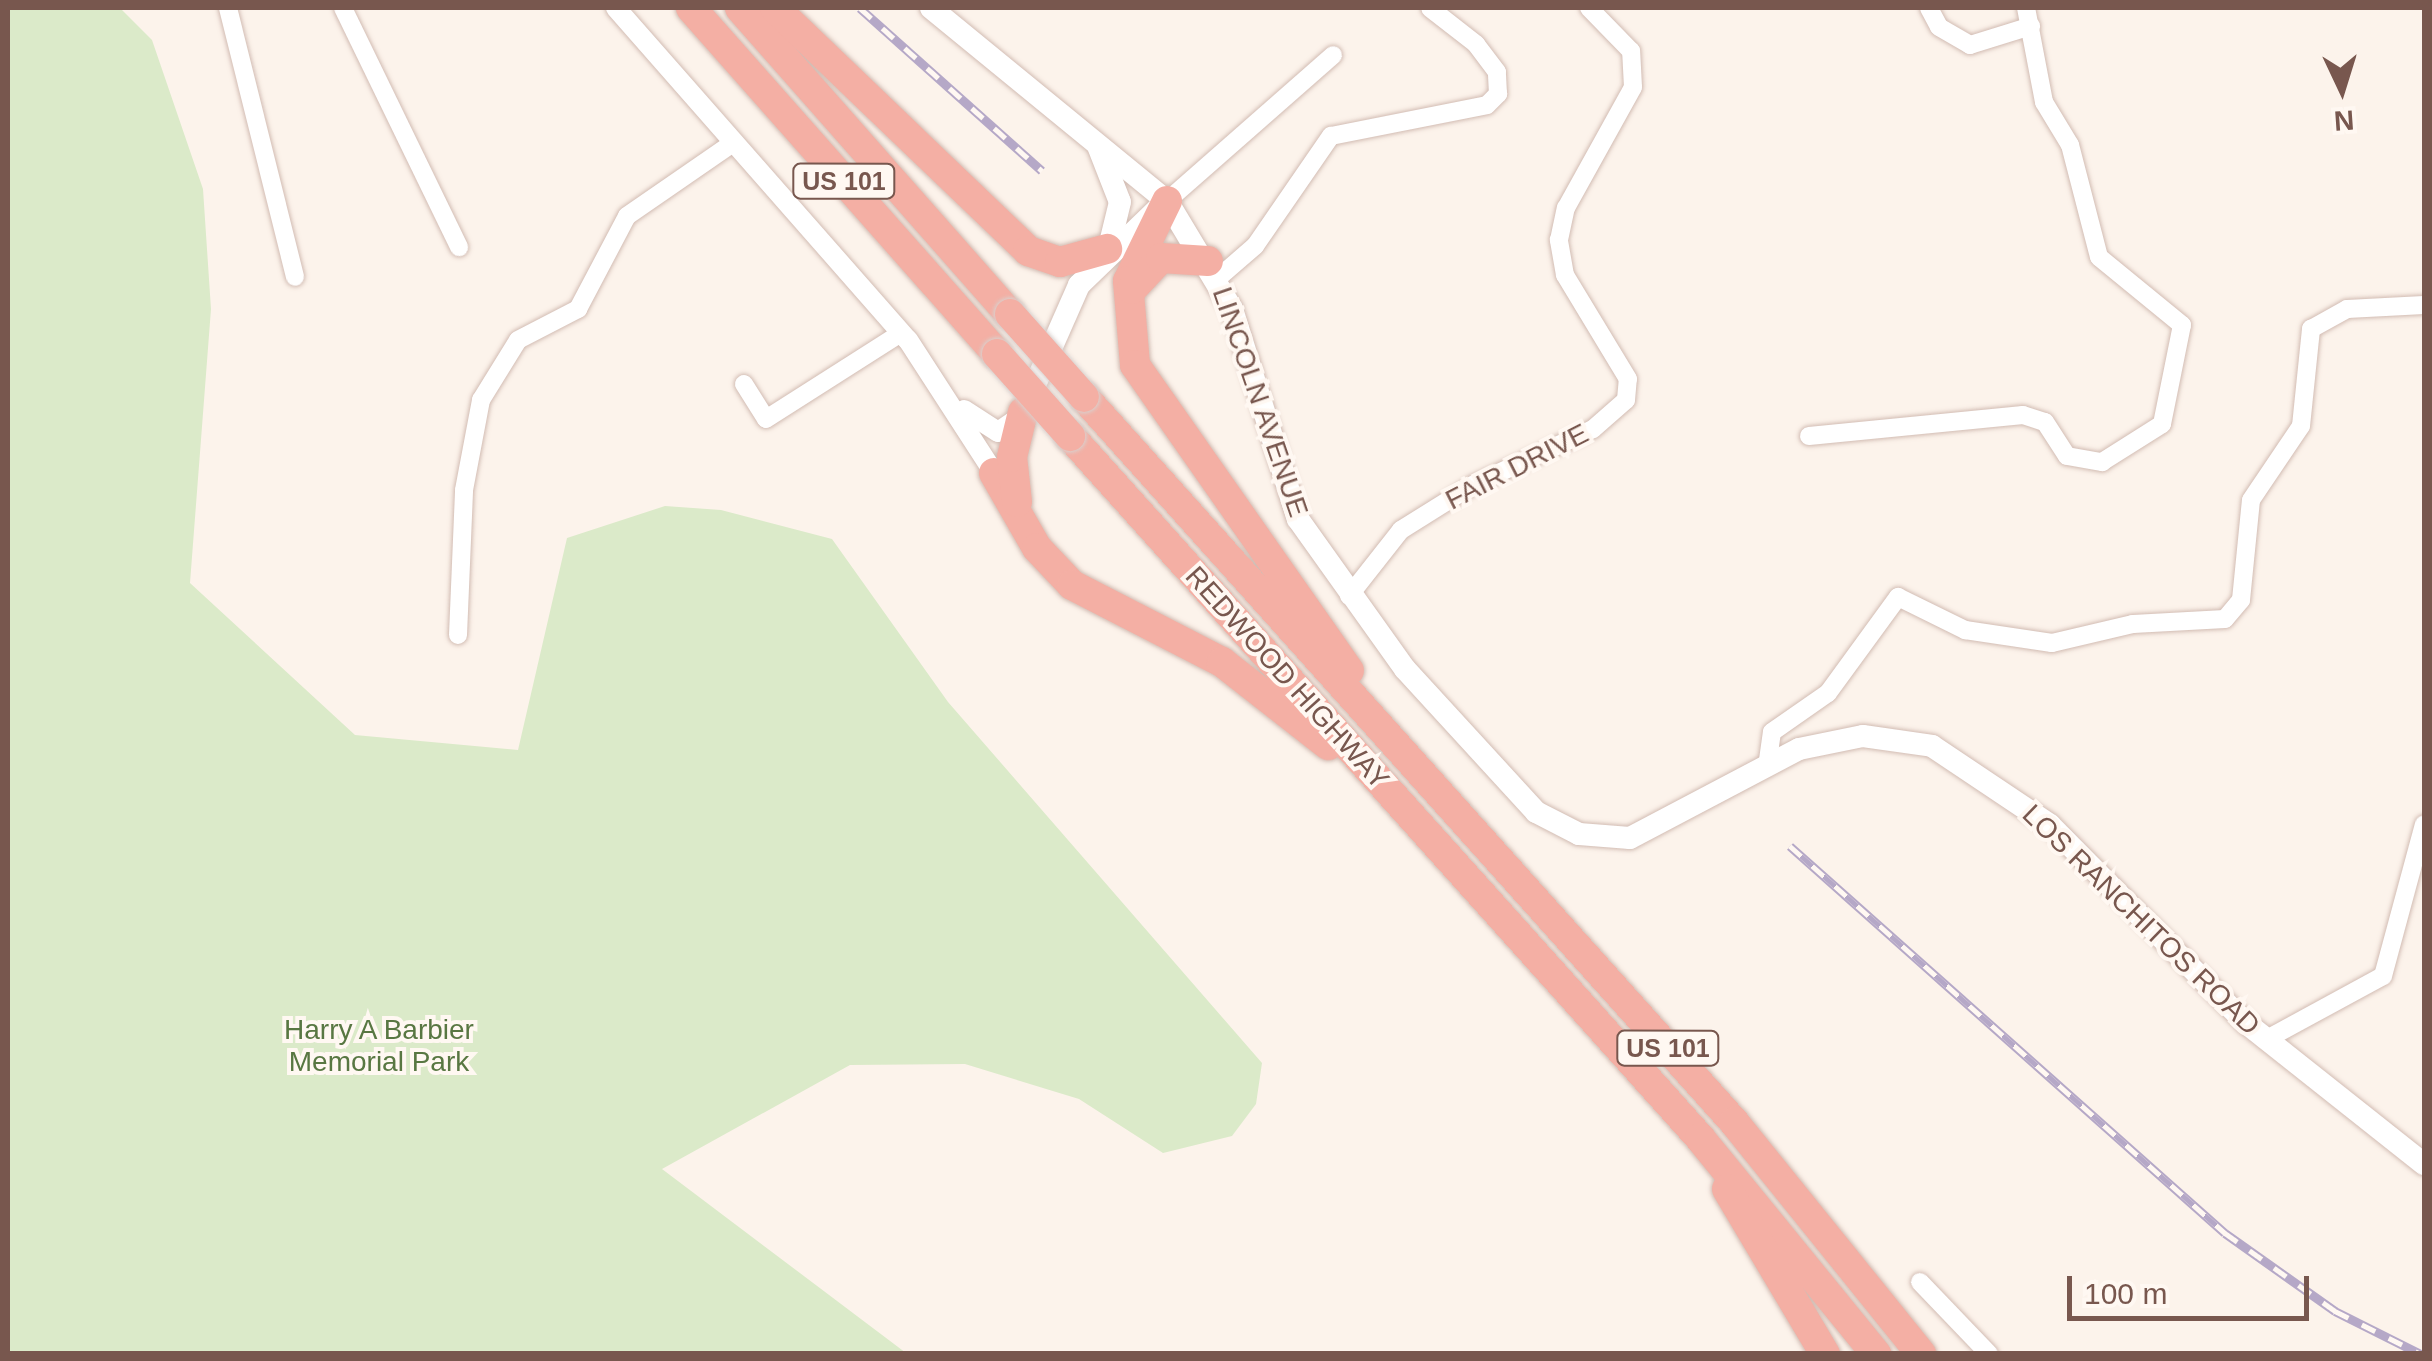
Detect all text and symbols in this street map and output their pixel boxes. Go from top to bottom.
north arrow [2292,40,2392,140]
text: N [2333,104,2355,137]
road number: US 101 [792,161,896,201]
street label: LINCOLN AVENUE [1205,282,1315,522]
street label: FAIR DRIVE [1440,417,1594,517]
street label: REDWOOD HIGHWAY [1178,560,1396,796]
street label: LOS RANCHITOS ROAD [2015,798,2267,1042]
park label: Harry A Barbier Memorial Park [283,1013,475,1079]
road number: US 101 [1616,1028,1720,1068]
scale bar [2072,1256,2314,1318]
text: 100 m [2084,1277,2167,1310]

